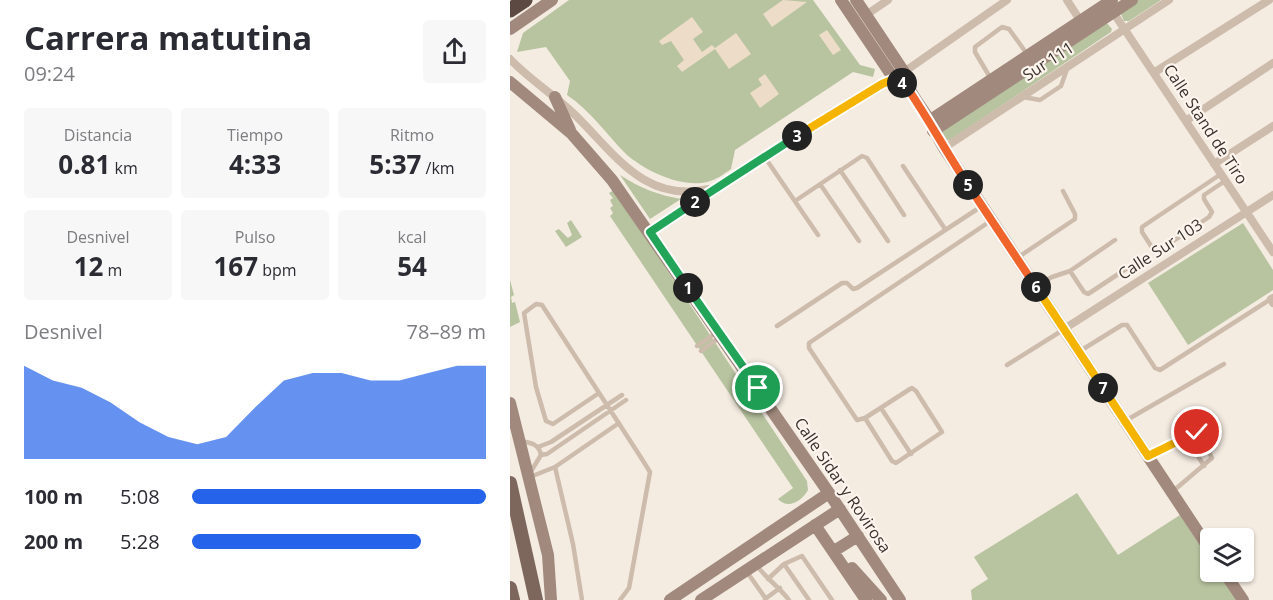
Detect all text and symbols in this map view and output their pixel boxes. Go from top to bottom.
text: Carrera matutina [24,15,312,60]
button: share [423,20,486,83]
street label: Sur 111 [1018,36,1078,86]
text: 09:24 [24,60,75,87]
street label: Calle Stand de Tiro [1159,60,1253,188]
pin: 4 [887,68,917,98]
text: 4 [897,72,907,94]
pin: 3 [782,121,812,151]
text: Distancia [64,124,132,146]
text: Tiempo [227,124,283,146]
text: Ritmo [390,124,434,146]
text: 3 [792,125,802,147]
text: 0.81 [58,146,110,182]
text: 4:33 [229,146,281,182]
text: 5:37 [369,146,421,182]
text: km [110,157,138,179]
text: /km [421,157,455,179]
pin: 5 [953,170,983,200]
text: 5 [963,174,973,196]
pin: 2 [680,187,710,217]
text: 2 [690,191,700,213]
street label: Calle Sur 103 [1113,213,1207,285]
text: Desnivel [66,226,130,248]
text: Pulso [235,226,275,248]
text: kcal [398,226,427,248]
text: 12 [74,248,103,284]
text: 167 [213,248,258,284]
text: 54 [397,248,427,284]
text: m [103,259,122,281]
text: bpm [258,259,297,281]
pin: 6 [1021,272,1051,302]
pin: 1 [673,273,703,303]
text: 6 [1031,276,1041,298]
text: 1 [683,277,693,299]
text: Desnivel [24,318,103,345]
text: 78–89 m [407,318,486,345]
pin [732,362,783,413]
icon: arrive [741,371,774,404]
pin: 7 [1088,373,1118,403]
text: 7 [1098,377,1108,399]
pin [1171,406,1222,457]
street label: Calle Sidar y Rovirosa [789,413,897,557]
icon: check [1180,415,1213,448]
text: 100 m [24,483,83,510]
text: 5:08 [120,483,160,510]
text: 200 m [24,528,83,555]
text: 5:28 [120,528,160,555]
map controls [1200,528,1254,582]
button: layers [1200,528,1254,582]

